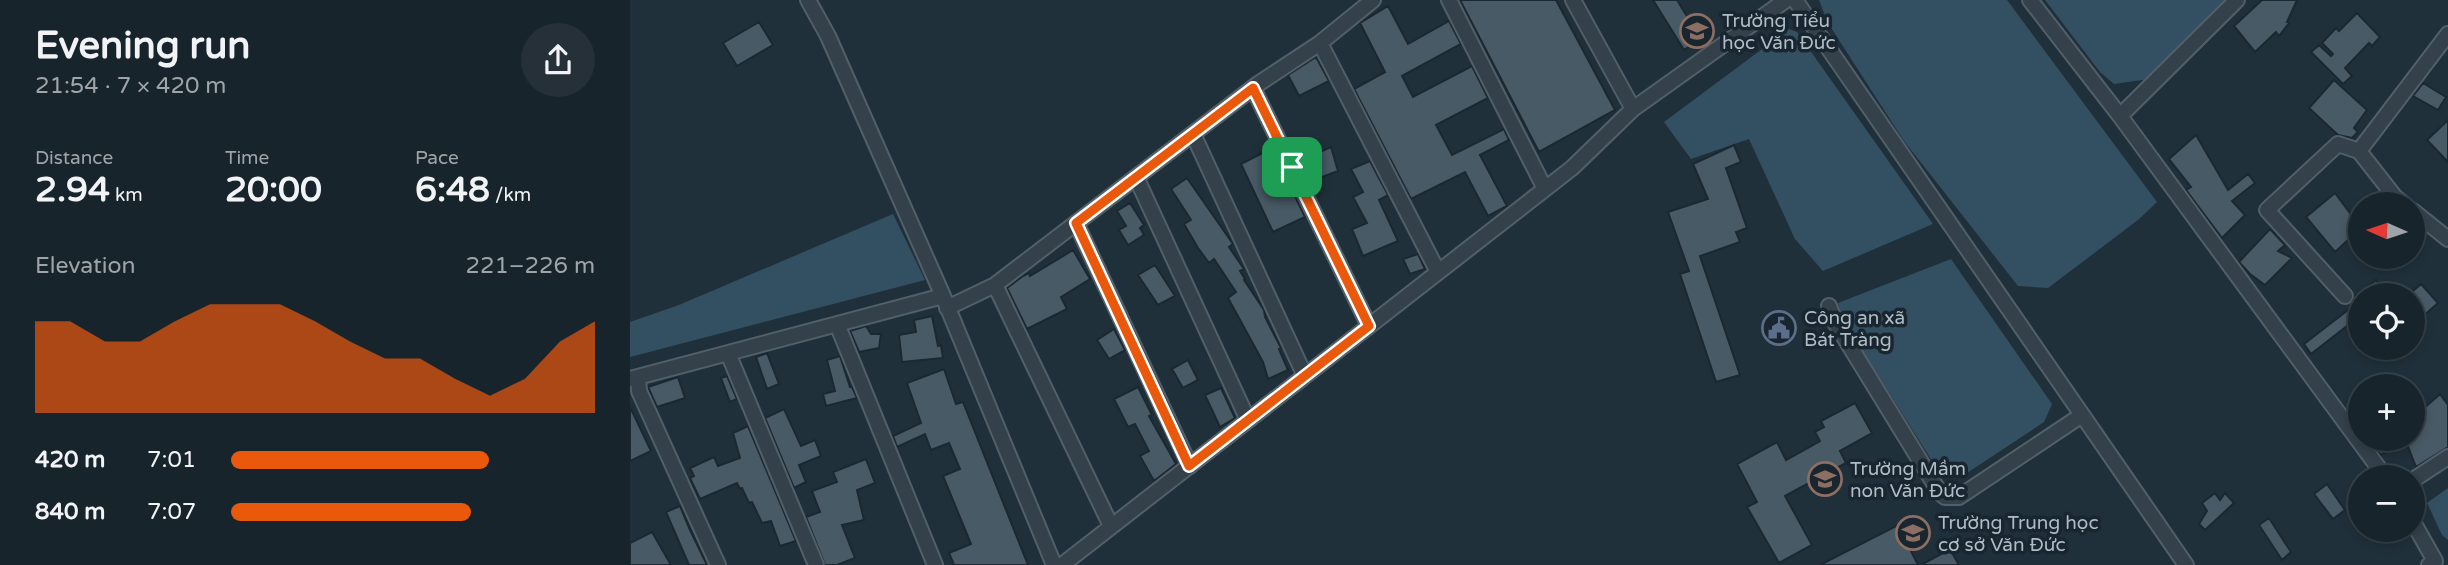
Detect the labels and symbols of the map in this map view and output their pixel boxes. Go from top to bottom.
place label: Trường Tiểu học Văn Đức [1722,10,1836,54]
school or university icon: Trường Tiểu học Văn Đức [1678,12,1716,50]
pin [1262,137,1322,197]
north arrow [2348,192,2426,270]
place label: Công an xã Bát Tràng [1804,307,1905,351]
public building icon: Công an xã Bát Tràng [1760,309,1798,347]
place label: Trường Mầm non Văn Đức [1850,458,1966,502]
school or university icon: Trường Mầm non Văn Đức [1806,460,1844,498]
place label: Trường Trung học cơ sở Văn Đức [1938,512,2099,556]
school or university icon: Trường Trung học cơ sở Văn Đức [1894,514,1932,552]

